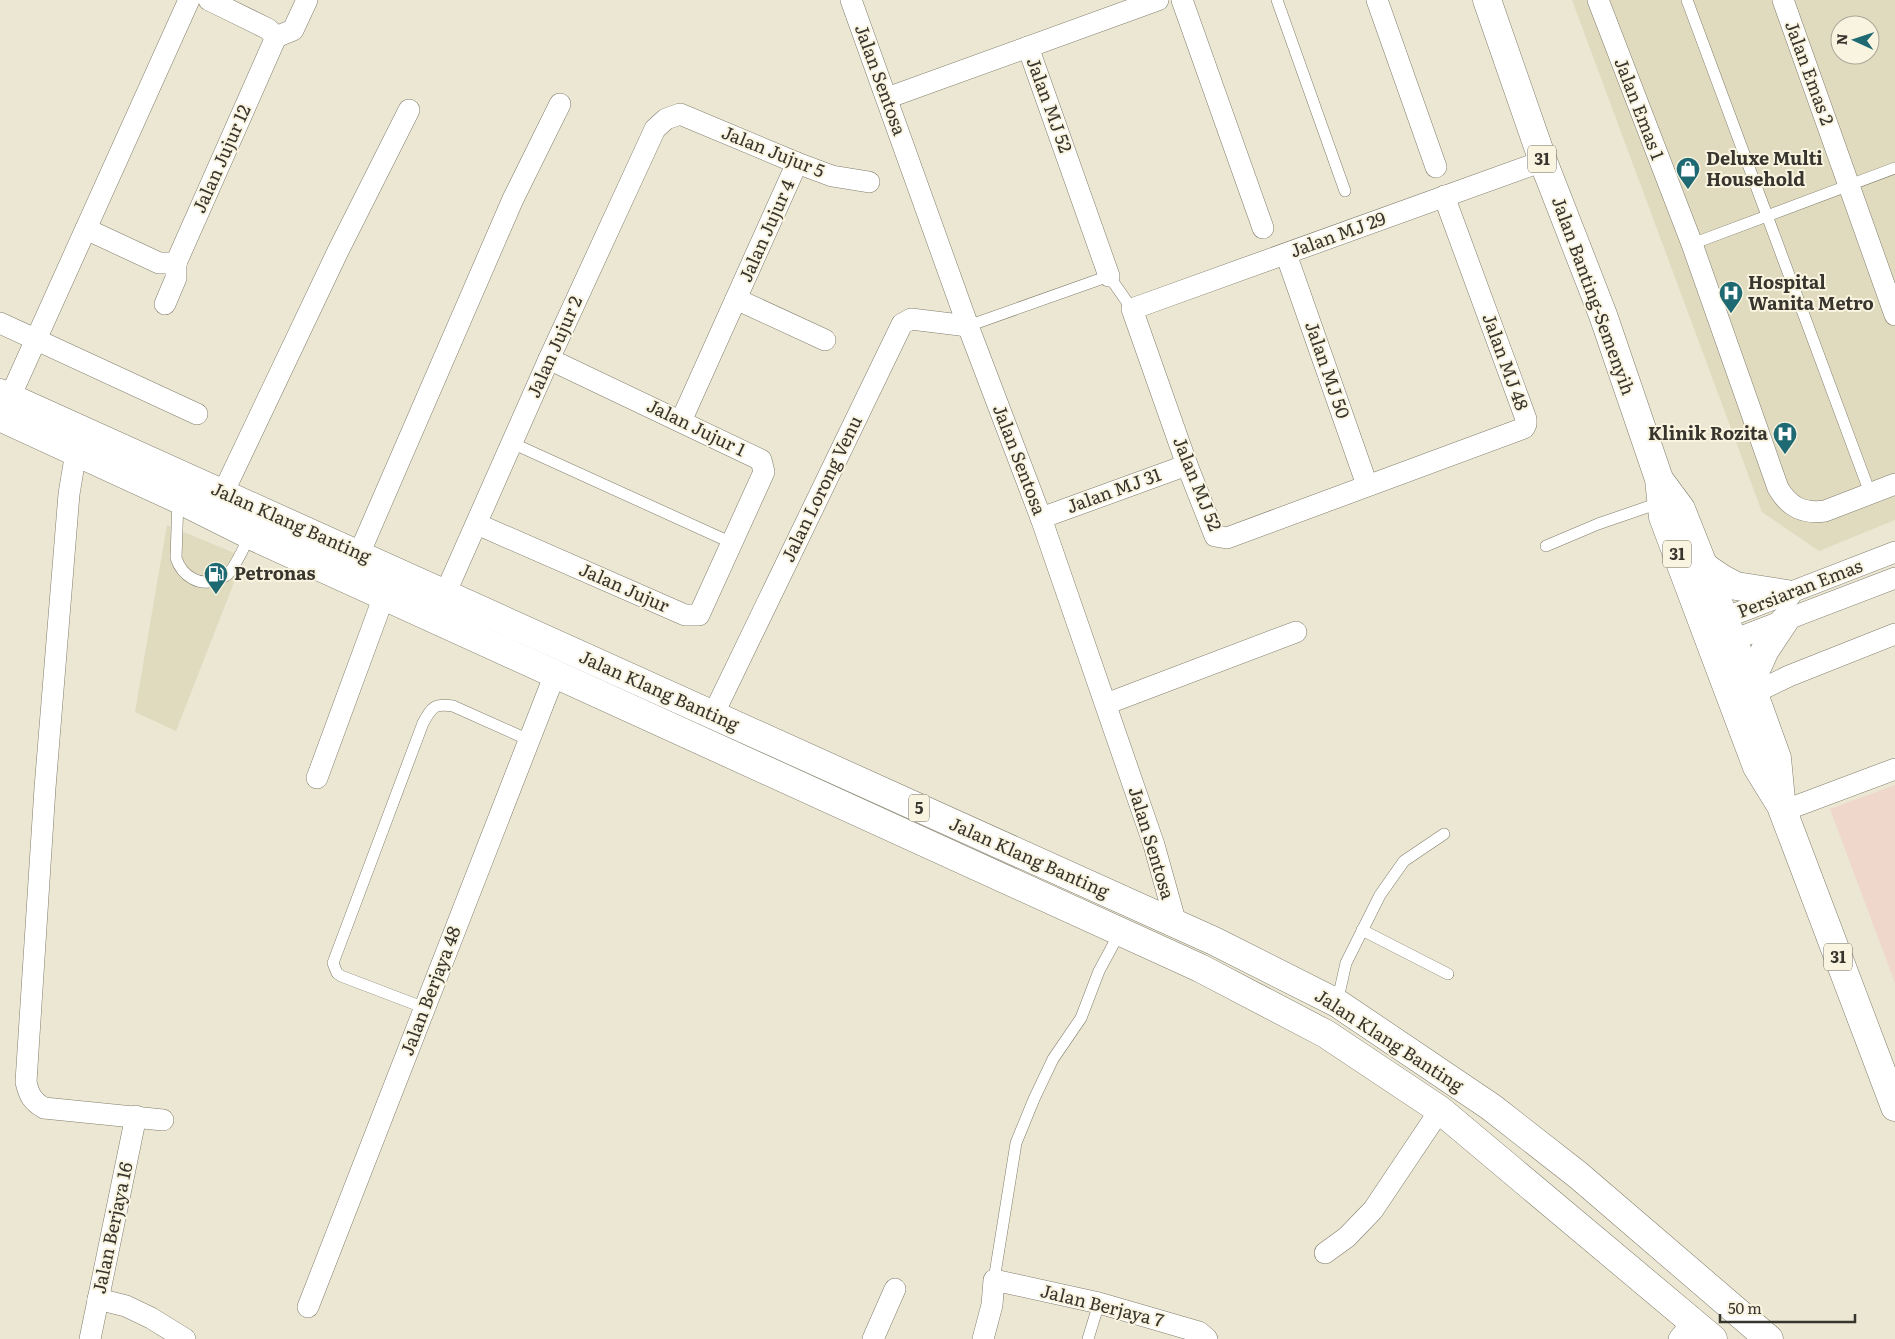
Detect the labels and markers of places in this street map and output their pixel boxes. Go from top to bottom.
place label: Deluxe Multi Household [1706,144,1823,192]
shop icon: Deluxe Multi Household [1675,156,1701,190]
place label: Hospital Wanita Metro [1748,268,1874,316]
hospital icon: Hospital Wanita Metro [1718,280,1744,314]
place label: Klinik Rozita [1648,419,1769,446]
hospital icon: Klinik Rozita [1772,421,1798,455]
place label: Petronas [234,559,316,586]
fuel station icon: Petronas [203,561,229,595]

